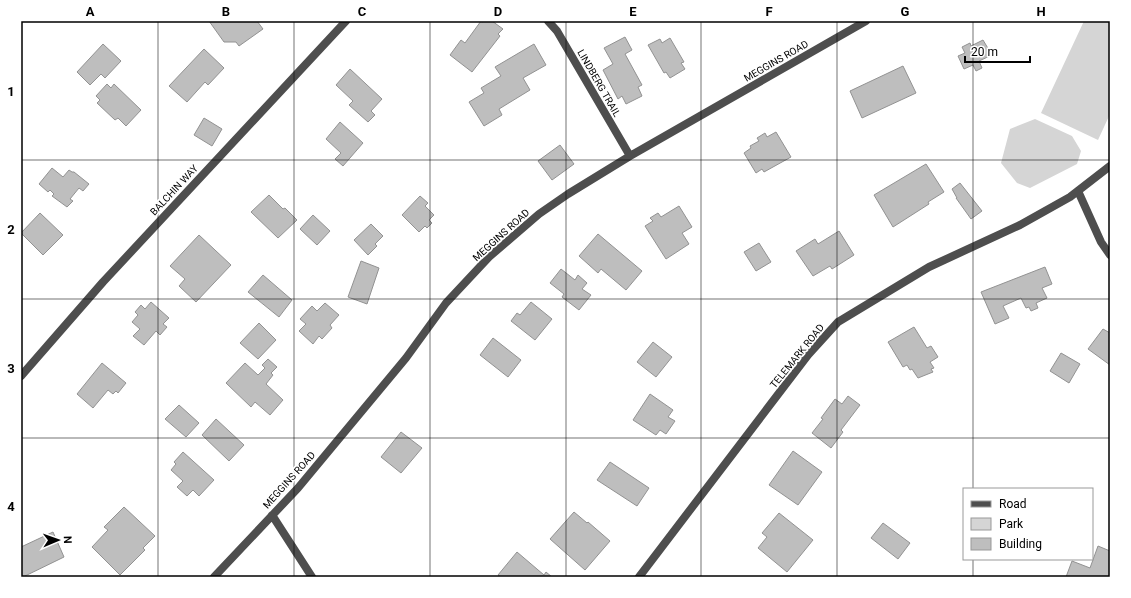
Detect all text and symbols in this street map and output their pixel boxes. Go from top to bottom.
text: A [86,4,95,19]
text: B [222,4,230,19]
text: C [358,4,367,19]
text: D [494,4,502,19]
text: E [629,4,637,19]
text: F [765,4,773,19]
text: G [901,4,910,19]
text: H [1036,4,1046,19]
street label: MEGGINS ROAD [742,38,810,84]
scale bar [965,38,1030,64]
text: 20 m [971,45,998,59]
street label: LINDBERG TRAIL [575,47,623,119]
text: 1 [7,84,15,99]
street label: BALCHIN WAY [148,163,200,217]
street label: MEGGINS ROAD [470,207,532,263]
text: 2 [7,222,15,237]
street label: TELEMARK ROAD [768,322,826,390]
text: 3 [7,361,15,376]
street label: MEGGINS ROAD [261,449,317,511]
legend [963,488,1093,560]
text: Road [999,497,1027,511]
text: 4 [7,499,15,514]
text: Park [999,517,1024,531]
north arrow [38,520,78,560]
text: N [61,536,74,544]
text: Building [999,537,1042,551]

